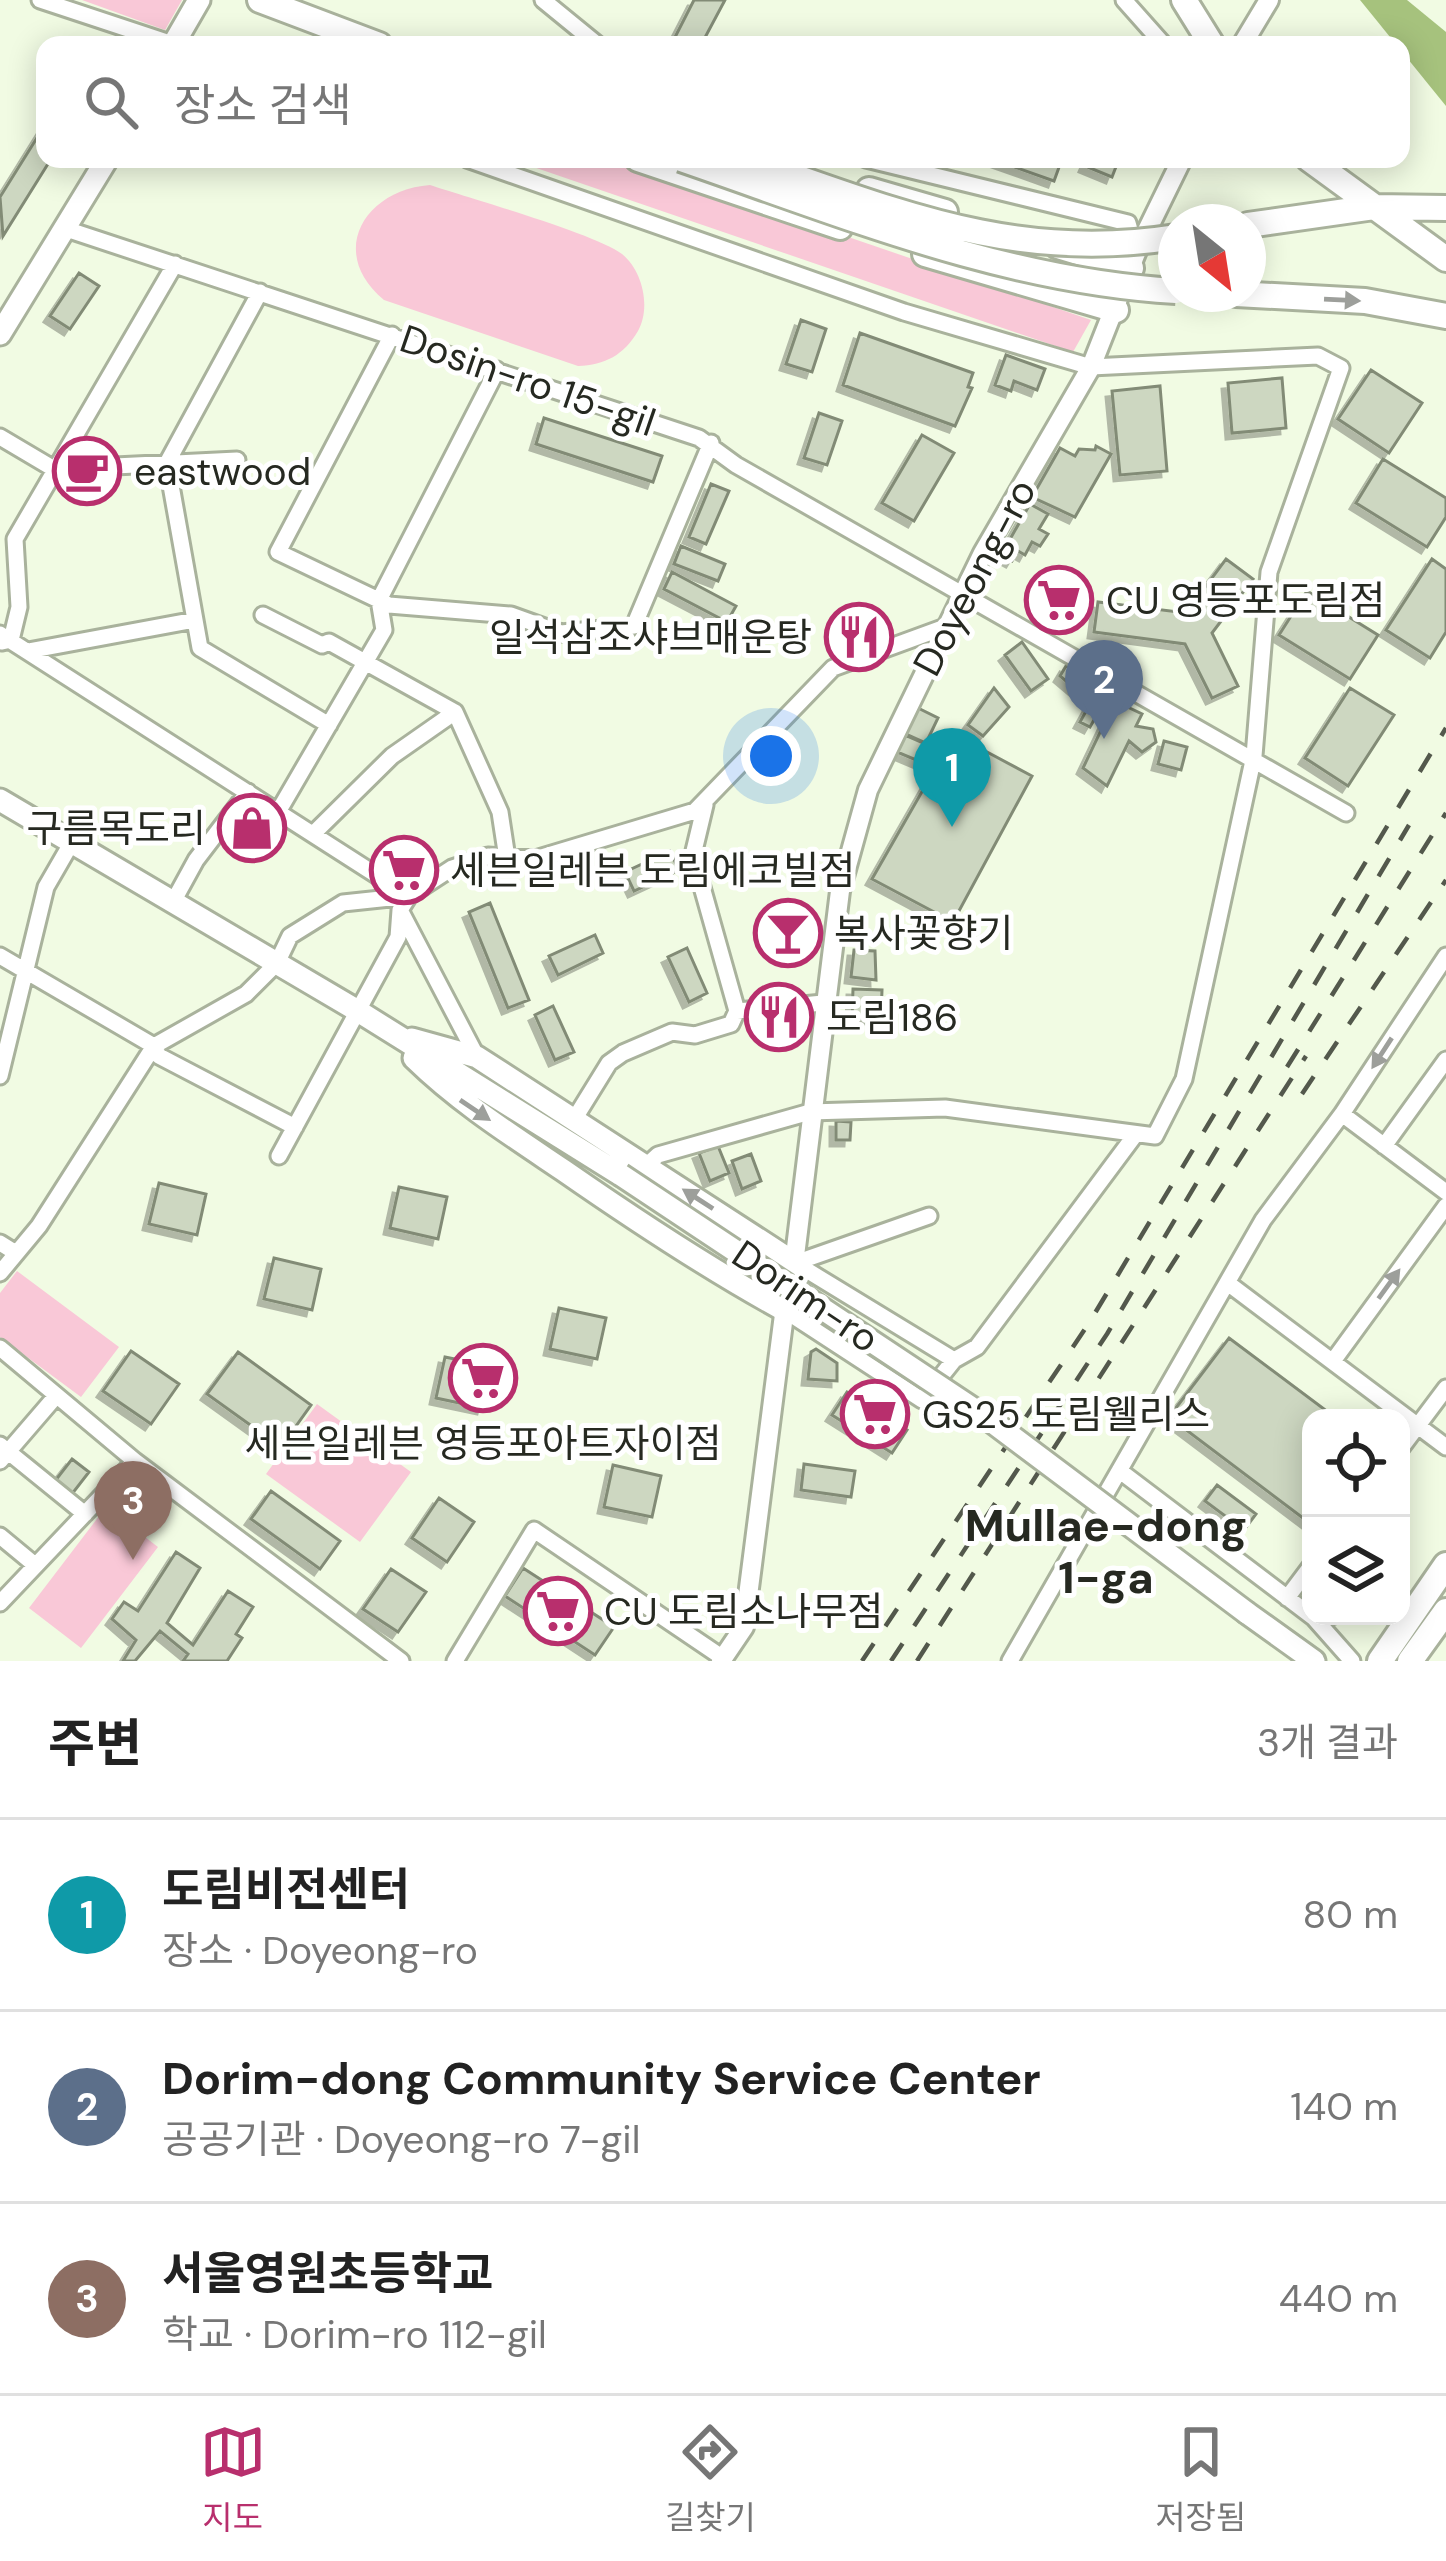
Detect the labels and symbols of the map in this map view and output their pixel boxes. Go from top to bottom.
north arrow [1158,204,1266,312]
one-way arrow [1324,291,1362,310]
street label: Dosin-ro 15-gil [394,313,662,448]
cafe icon: eastwood [52,436,122,506]
place label: eastwood [134,446,311,497]
street label: Doyeong-ro [901,470,1048,684]
supermarket icon: CU 영등포도림점 [1024,565,1094,635]
place label: CU 영등포도림점 [1106,575,1385,626]
restaurant icon: 일석삼조샤브매운탕 [824,602,894,672]
place label: 일석삼조샤브매운탕 [489,612,812,663]
pin: 2 [1065,640,1143,739]
your location [741,726,801,786]
pin: 1 [913,728,991,827]
shop icon: 구름목도리 [217,793,287,863]
place label: 구름목도리 [27,803,206,854]
supermarket icon: 세븐일레븐 도림에코빌점 [369,835,439,905]
place label: 세븐일레븐 도림에코빌점 [450,845,855,896]
bar icon: 복사꽃향기 [753,898,823,968]
place label: 복사꽃향기 [834,908,1013,959]
restaurant icon: 도림186 [744,982,814,1052]
place label: 도림186 [826,992,958,1043]
one-way arrow [1371,1037,1393,1070]
one-way arrow [459,1098,491,1121]
one-way arrow [681,1188,714,1210]
street label: Dorim-ro [722,1229,889,1364]
one-way arrow [1377,1268,1401,1300]
supermarket icon: 세븐일레븐 영등포아트자이점 [448,1343,518,1413]
supermarket icon: GS25 도림웰리스 [840,1379,910,1449]
place label: GS25 도림웰리스 [922,1389,1210,1440]
place label: 세븐일레븐 영등포아트자이점 [245,1418,721,1469]
pin: 3 [94,1461,172,1560]
district label: Mullae-dong 1-ga [965,1496,1247,1607]
supermarket icon: CU 도림소나무점 [523,1576,593,1646]
place label: CU 도림소나무점 [604,1586,883,1637]

